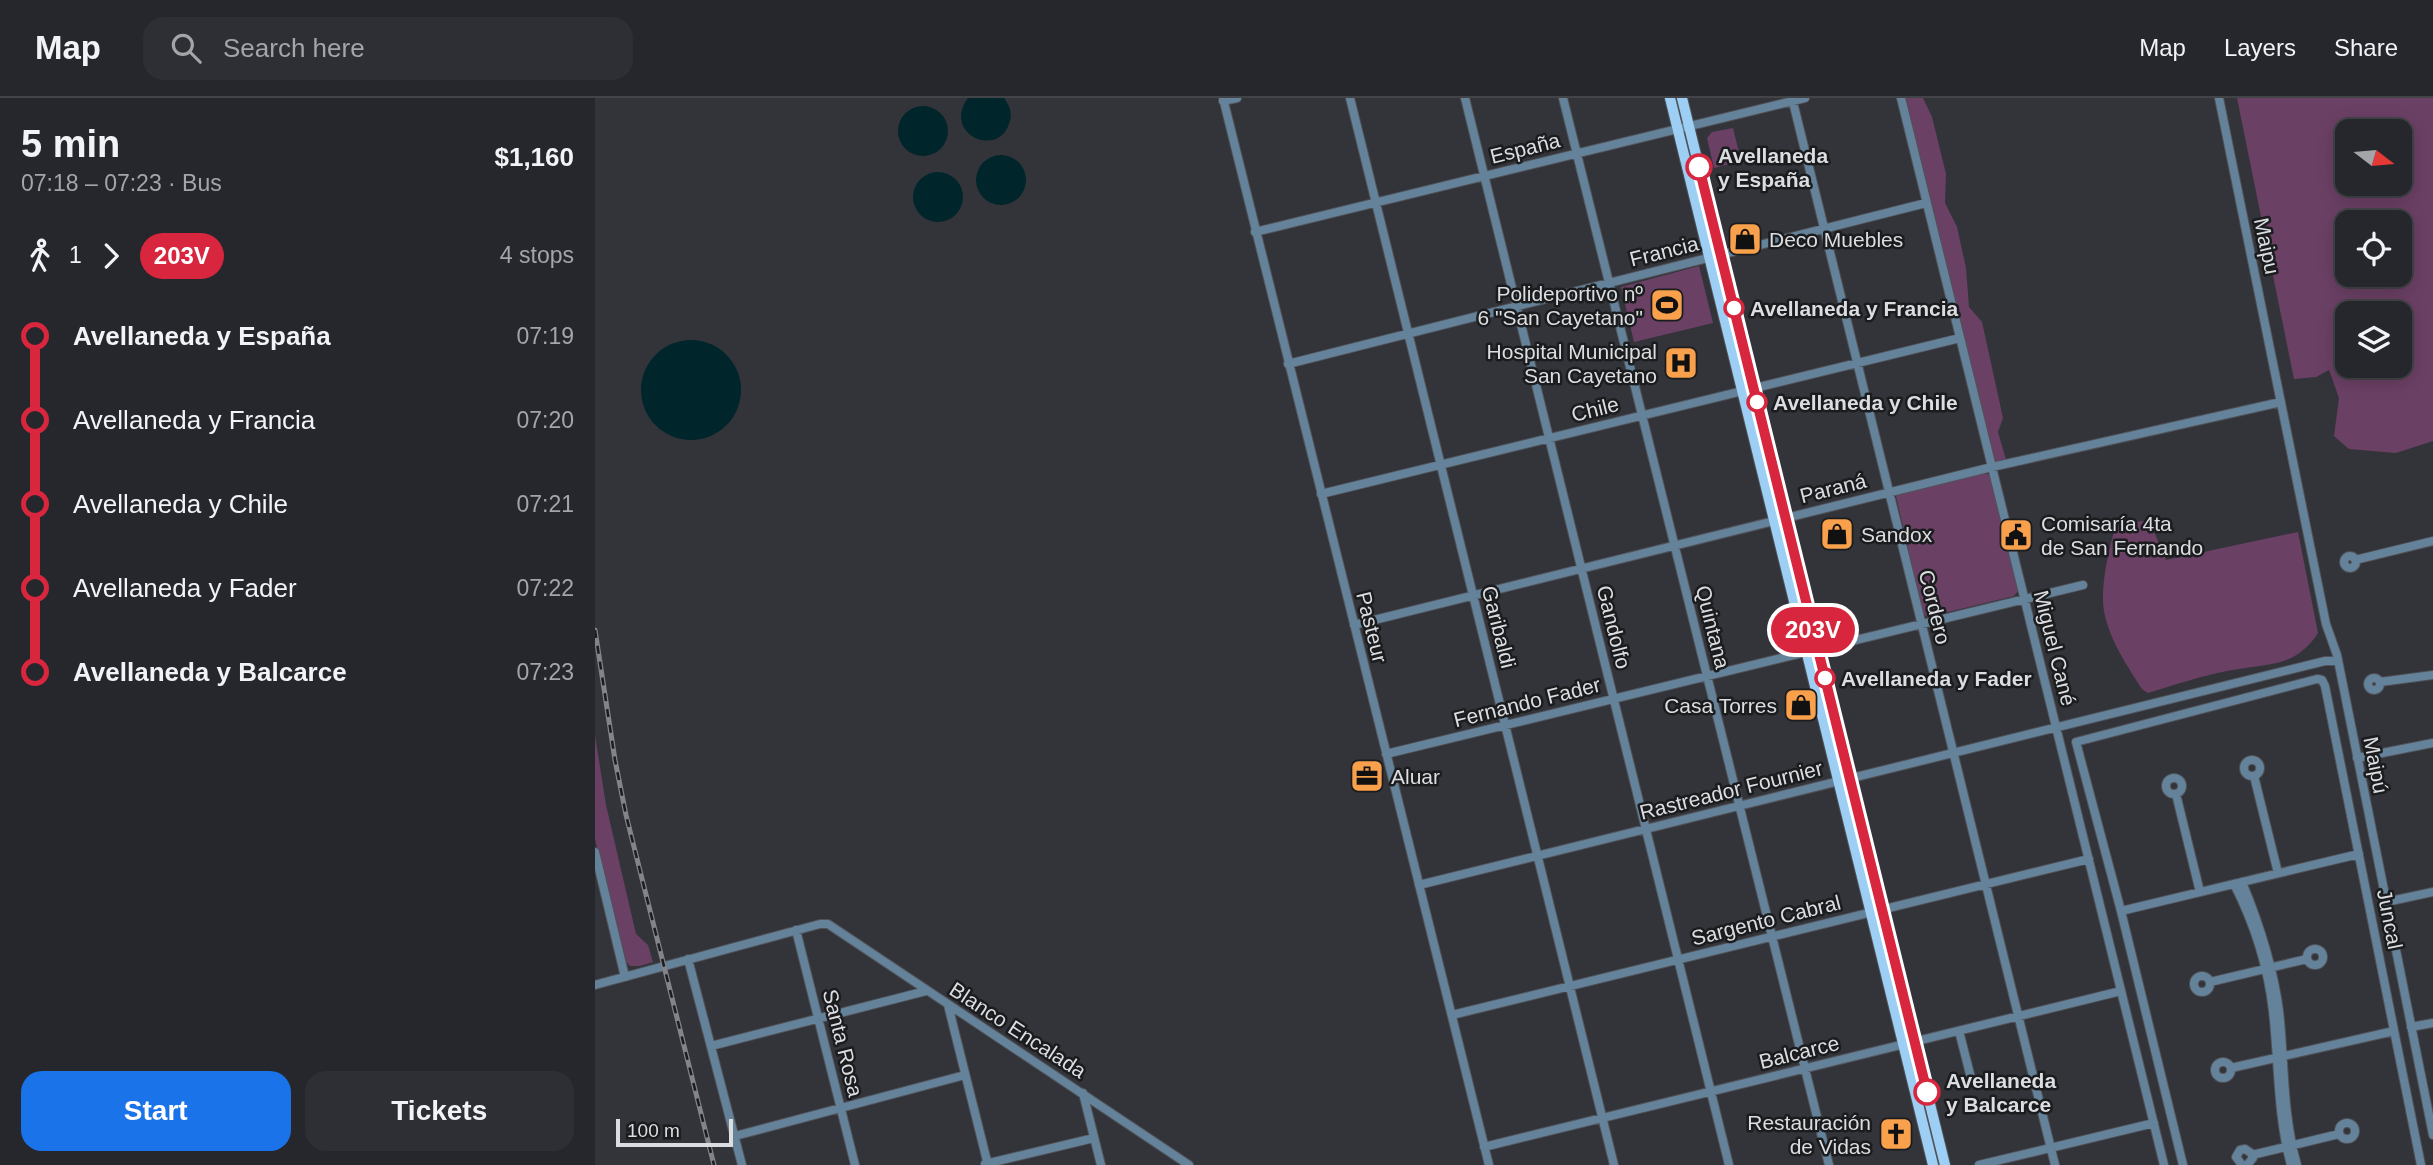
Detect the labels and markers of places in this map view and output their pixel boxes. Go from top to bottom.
place label: Avellaneda y España [1718,144,1828,191]
marker: Avellaneda y España [1686,154,1712,180]
shop icon: Deco Muebles [1726,220,1764,258]
place label: Deco Muebles [1769,228,1903,251]
place label: Polideportivo nº 6 "San Cayetano" [1477,282,1643,329]
sports icon: Polideportivo nº 6 "San Cayetano" [1648,286,1686,324]
place label: Avellaneda y Francia [1750,297,1958,320]
marker: Avellaneda y Francia [1724,298,1744,318]
place label: Hospital Municipal San Cayetano [1487,340,1657,387]
hospital icon: Hospital Municipal San Cayetano [1662,344,1700,382]
place label: Avellaneda y Chile [1773,391,1958,414]
marker: Avellaneda y Chile [1747,392,1767,412]
place label: Comisaría 4ta de San Fernando [2041,512,2203,559]
shop icon: Sandox [1818,515,1856,553]
public building icon: Comisaría 4ta de San Fernando [1997,516,2035,554]
place label: Sandox [1861,523,1933,546]
place label: Avellaneda y Fader [1841,667,2032,690]
marker: Avellaneda y Fader [1815,668,1835,688]
shop icon: Casa Torres [1782,686,1820,724]
place label: Casa Torres [1664,694,1777,717]
office icon: Aluar [1348,757,1386,795]
place label: Aluar [1391,765,1440,788]
place label: Avellaneda y Balcarce [1946,1069,2056,1116]
marker: Avellaneda y Balcarce [1914,1079,1940,1105]
place label: Restauración de Vidas [1747,1111,1871,1158]
church icon: Restauración de Vidas [1877,1115,1915,1153]

